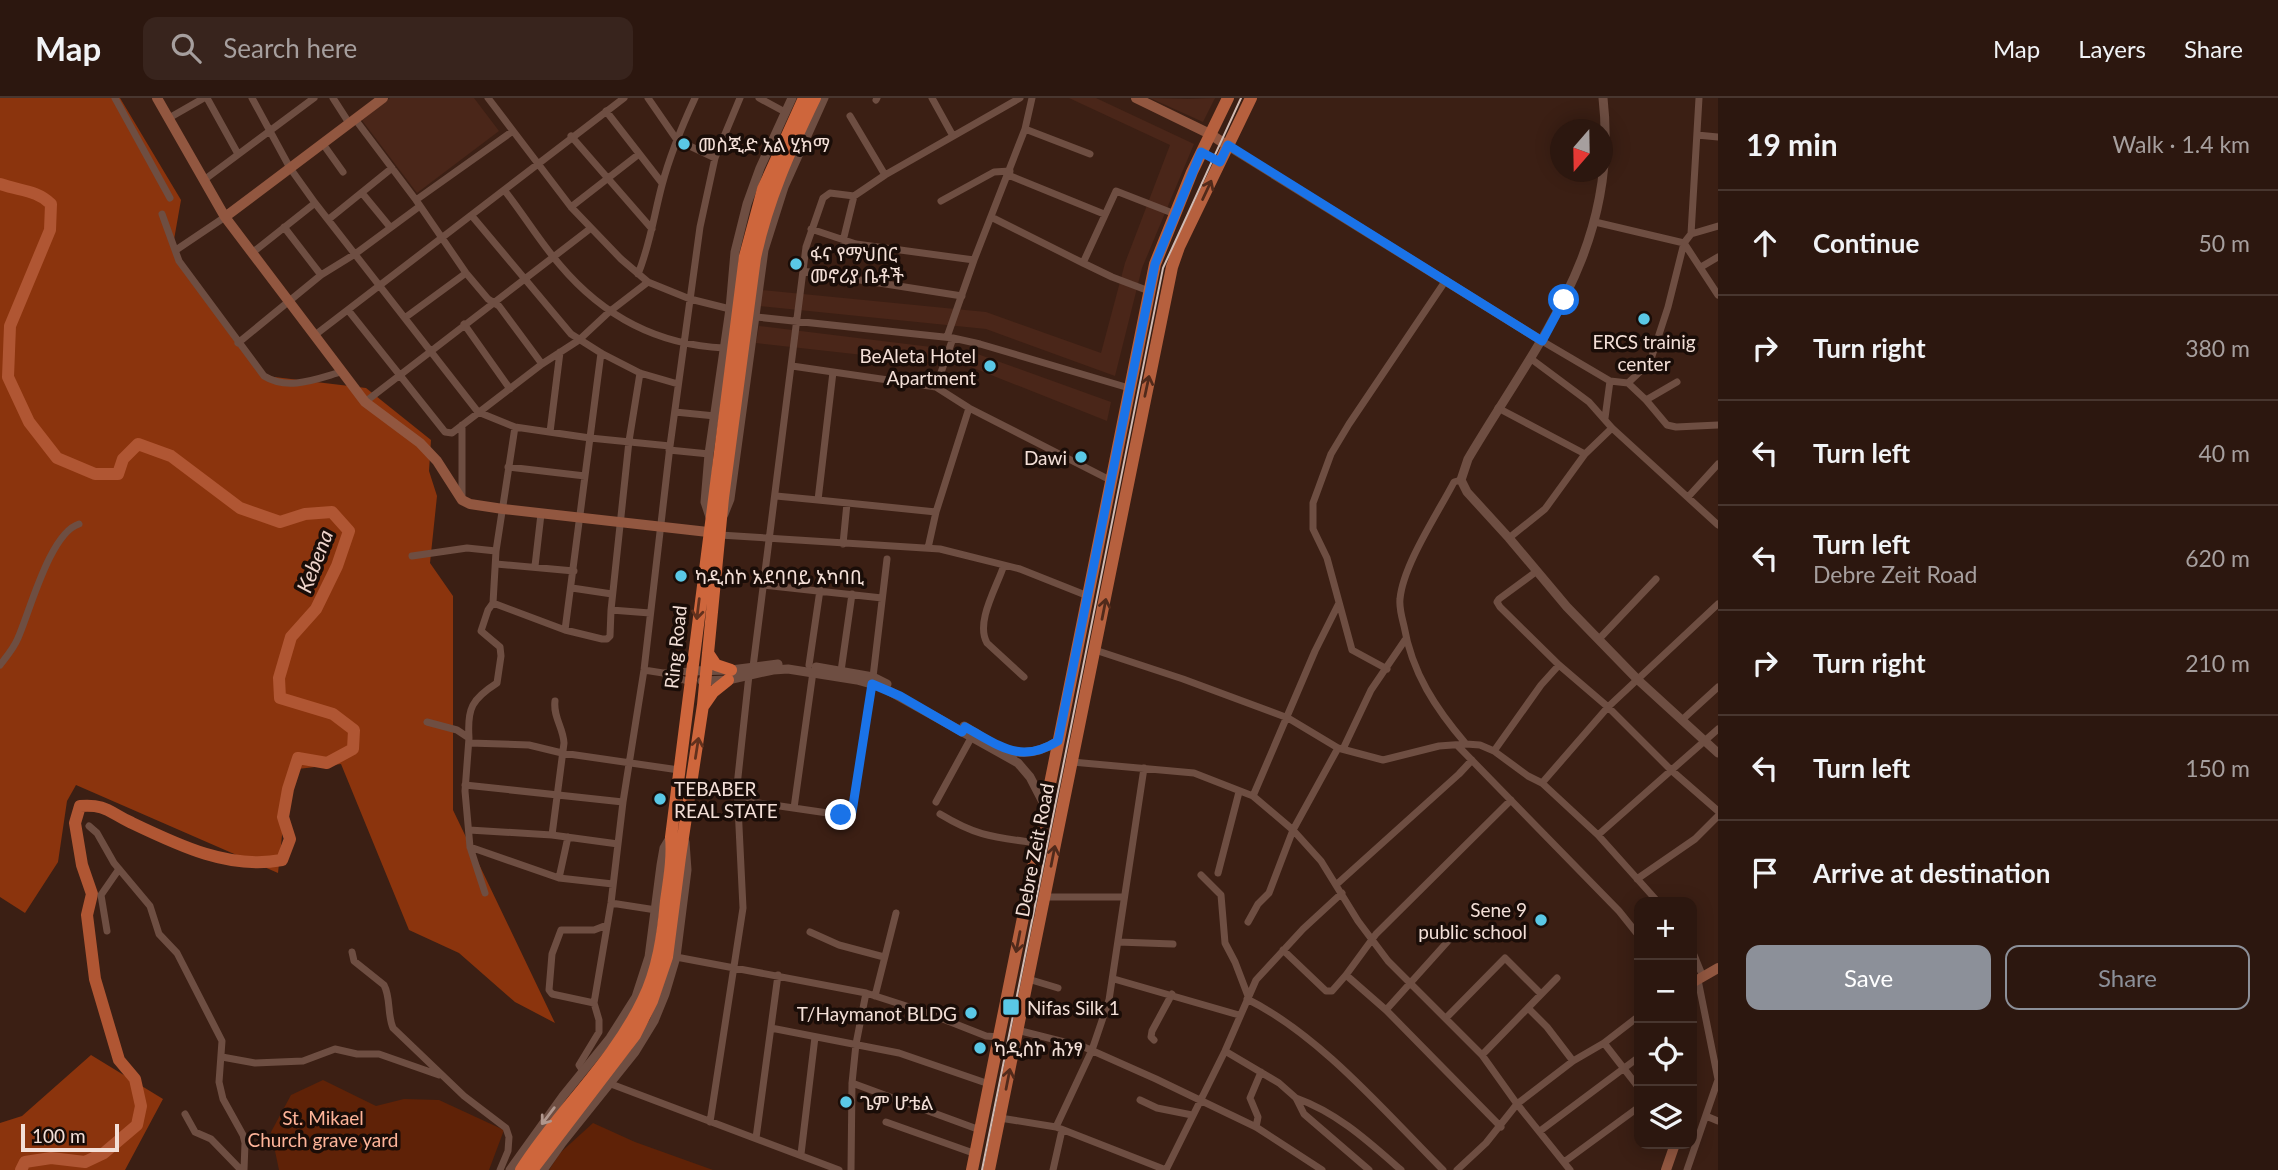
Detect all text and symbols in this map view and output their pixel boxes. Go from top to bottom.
search box [143,17,633,80]
text: Map [35,28,101,68]
icon: search [167,29,205,67]
text: Search here [223,32,357,64]
text: Map [1993,34,2040,63]
text: Layers [2078,34,2146,63]
text: Share [2184,34,2243,63]
north arrow [1550,119,1613,182]
text: 19 min [1746,126,1838,162]
text: Walk · 1.4 km [2113,130,2250,158]
place label: መስጂድ አል ሂክማ [698,133,830,156]
marker: መስጂድ አል ሂክማ [676,136,692,152]
one-way arrow [1200,180,1214,201]
icon: ahead [1746,224,1784,262]
text: Continue [1813,227,1919,259]
text: 50 m [2199,229,2250,257]
place label: ፋና የማህበር መኖሪያ ቤቶች [810,242,904,287]
marker: ፋና የማህበር መኖሪያ ቤቶች [788,256,804,272]
route start [1548,284,1579,315]
marker: ERCS trainig center [1636,311,1652,327]
icon: right [1746,329,1784,367]
place label: ERCS trainig center [1592,330,1696,375]
text: Turn right [1813,332,1926,364]
text: 380 m [2185,334,2250,362]
place label: BeAleta Hotel Apartment [859,344,976,389]
marker: BeAleta Hotel Apartment [982,358,998,374]
one-way arrow [1141,375,1155,398]
icon: left [1746,434,1784,472]
text: Turn left [1813,437,1910,469]
text: 40 m [2199,439,2250,467]
place label: Dawi [1024,446,1067,469]
marker: Dawi [1073,449,1089,465]
water label: Kebena [291,526,337,596]
text: Turn left [1813,528,1910,560]
icon: left [1746,539,1784,577]
text: 620 m [2185,544,2250,572]
text: Debre Zeit Road [1813,560,1977,588]
place label: ካዲስኮ አደባባይ አካባቢ [695,565,864,588]
marker: ካዲስኮ አደባባይ አካባቢ [673,568,689,584]
one-way arrow [692,597,705,620]
one-way arrow [1097,598,1111,621]
street label: Ring Road [659,604,691,690]
icon: right [1746,644,1784,682]
text: Turn right [1813,647,1926,679]
text: 210 m [2185,649,2250,677]
one-way arrow [691,737,704,760]
icon: left [1746,749,1784,787]
text: Turn left [1813,752,1910,784]
text: 150 m [2185,754,2250,782]
place label: TEBABER REAL STATE [674,777,778,822]
street label: Debre Zeit Road [1010,781,1058,919]
marker: TEBABER REAL STATE [652,791,668,807]
route end [825,799,856,830]
one-way arrow [1046,845,1060,868]
icon: arrive [1746,854,1784,892]
text: Arrive at destination [1813,857,2050,889]
map controls [1634,897,1697,1149]
button: + [1634,897,1697,960]
place label: Sene 9 public school [1418,898,1527,943]
marker: Sene 9 public school [1533,912,1549,928]
one-way arrow [1010,930,1024,953]
button: Save [1746,945,1991,1010]
button: Share [2005,945,2250,1010]
button: − [1634,960,1697,1023]
place label: Nifas Silk 1 [1027,996,1120,1019]
marker: Nifas Silk 1 [1001,997,1021,1017]
place label: T/Haymanot BLDG [797,1002,957,1025]
marker: T/Haymanot BLDG [963,1005,979,1021]
button: locate [1634,1023,1697,1086]
place label: ካዲስኮ ሕንፃ [994,1037,1083,1060]
marker: ካዲስኮ ሕንፃ [972,1040,988,1056]
one-way arrow [1001,1068,1015,1091]
button: layers [1634,1086,1697,1149]
place label: ጌም ሆቴል [860,1091,934,1114]
marker: ጌም ሆቴል [838,1094,854,1110]
park label: St. Mikael Church grave yard [247,1106,399,1151]
one-way arrow [540,1106,555,1124]
scale bar [21,1121,119,1153]
text: 100 m [32,1124,86,1147]

